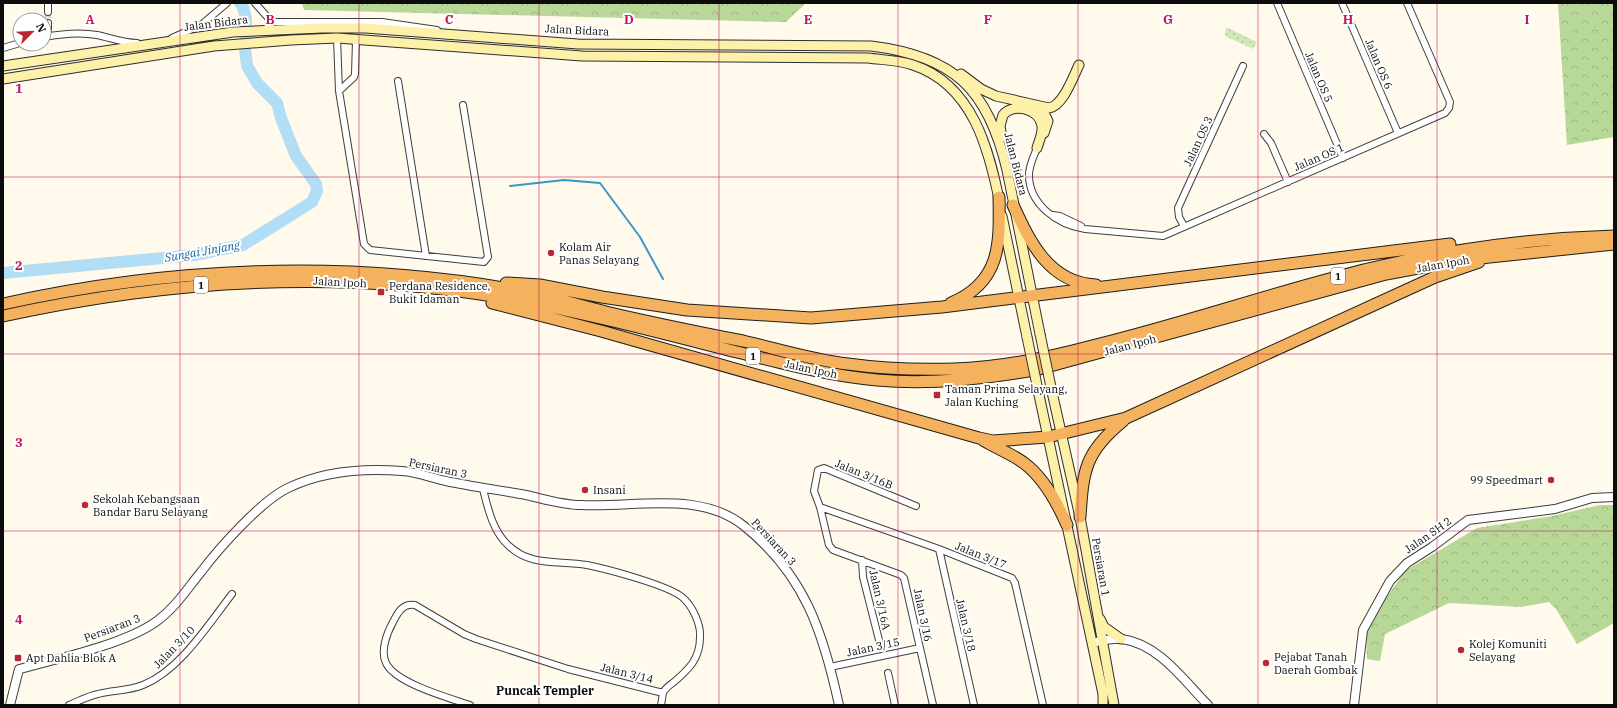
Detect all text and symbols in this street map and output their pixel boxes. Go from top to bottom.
text: A [85,11,95,28]
text: B [265,11,275,28]
text: C [445,11,454,28]
text: D [624,11,634,28]
text: E [804,11,812,28]
text: F [984,11,992,28]
text: G [1163,11,1173,28]
text: H [1343,11,1354,28]
text: I [1525,11,1530,28]
north arrow [12,12,52,52]
street label: Jalan Bidara [183,12,249,34]
text: N [33,21,49,35]
street label: Jalan Bidara [545,21,609,39]
street label: Jalan OS 6 [1362,37,1396,91]
street label: Jalan OS 5 [1302,50,1336,104]
text: 1 [15,80,23,97]
street label: Jalan OS 3 [1180,114,1216,168]
street label: Jalan Bidara [1001,131,1031,197]
street label: Jalan OS 1 [1292,140,1346,174]
water label: Sungai Jinjang [162,237,241,265]
place label: Kolam Air Panas Selayang [559,240,639,267]
marker: Kolam Air Panas Selayang [546,248,556,258]
street label: Jalan Ipoh [1415,252,1471,276]
text: 2 [15,257,23,274]
road number: 1 [1331,268,1345,284]
street label: Jalan Ipoh [313,274,367,290]
road number: 1 [194,277,208,293]
place label: Perdana Residence, Bukit Idaman [389,279,491,306]
marker: Perdana Residence, Bukit Idaman [376,287,386,297]
street label: Jalan Ipoh [1102,331,1158,359]
road number: 1 [746,348,760,364]
street label: Jalan Ipoh [783,357,839,381]
place label: Taman Prima Selayang, Jalan Kuching [945,382,1067,409]
marker: Taman Prima Selayang, Jalan Kuching [932,390,942,400]
text: 3 [15,434,23,451]
street label: Persiaran 3 [408,455,468,481]
street label: Jalan 3/16B [833,456,895,492]
place label: 99 Speedmart [1470,473,1543,487]
marker: 99 Speedmart [1546,475,1556,485]
place label: Insani [593,483,626,497]
marker: Insani [580,485,590,495]
place label: Sekolah Kebangsaan Bandar Baru Selayang [93,492,208,519]
marker: Sekolah Kebangsaan Bandar Baru Selayang [80,500,90,510]
street label: Jalan SH 2 [1402,514,1454,556]
street label: Persiaran 3 [749,516,799,568]
street label: Persiaran 1 [1089,537,1113,597]
street label: Jalan 3/17 [953,538,1009,572]
street label: Jalan 3/16A [866,569,894,632]
street label: Jalan 3/16 [911,587,935,643]
street label: Jalan 3/18 [953,597,979,653]
text: 4 [15,611,23,628]
street label: Persiaran 3 [82,611,142,645]
street label: Jalan 3/10 [150,623,198,671]
street label: Jalan 3/15 [845,635,901,659]
place label: Kolej Komuniti Selayang [1469,637,1547,664]
marker: Kolej Komuniti Selayang [1456,645,1466,655]
place label: Pejabat Tanah Daerah Gombak [1274,650,1358,677]
place label: Apt Dahlia Blok A [26,651,116,665]
marker: Apt Dahlia Blok A [13,653,23,663]
marker: Pejabat Tanah Daerah Gombak [1261,658,1271,668]
street label: Jalan 3/14 [599,660,655,686]
district label: Puncak Templer [496,683,594,698]

